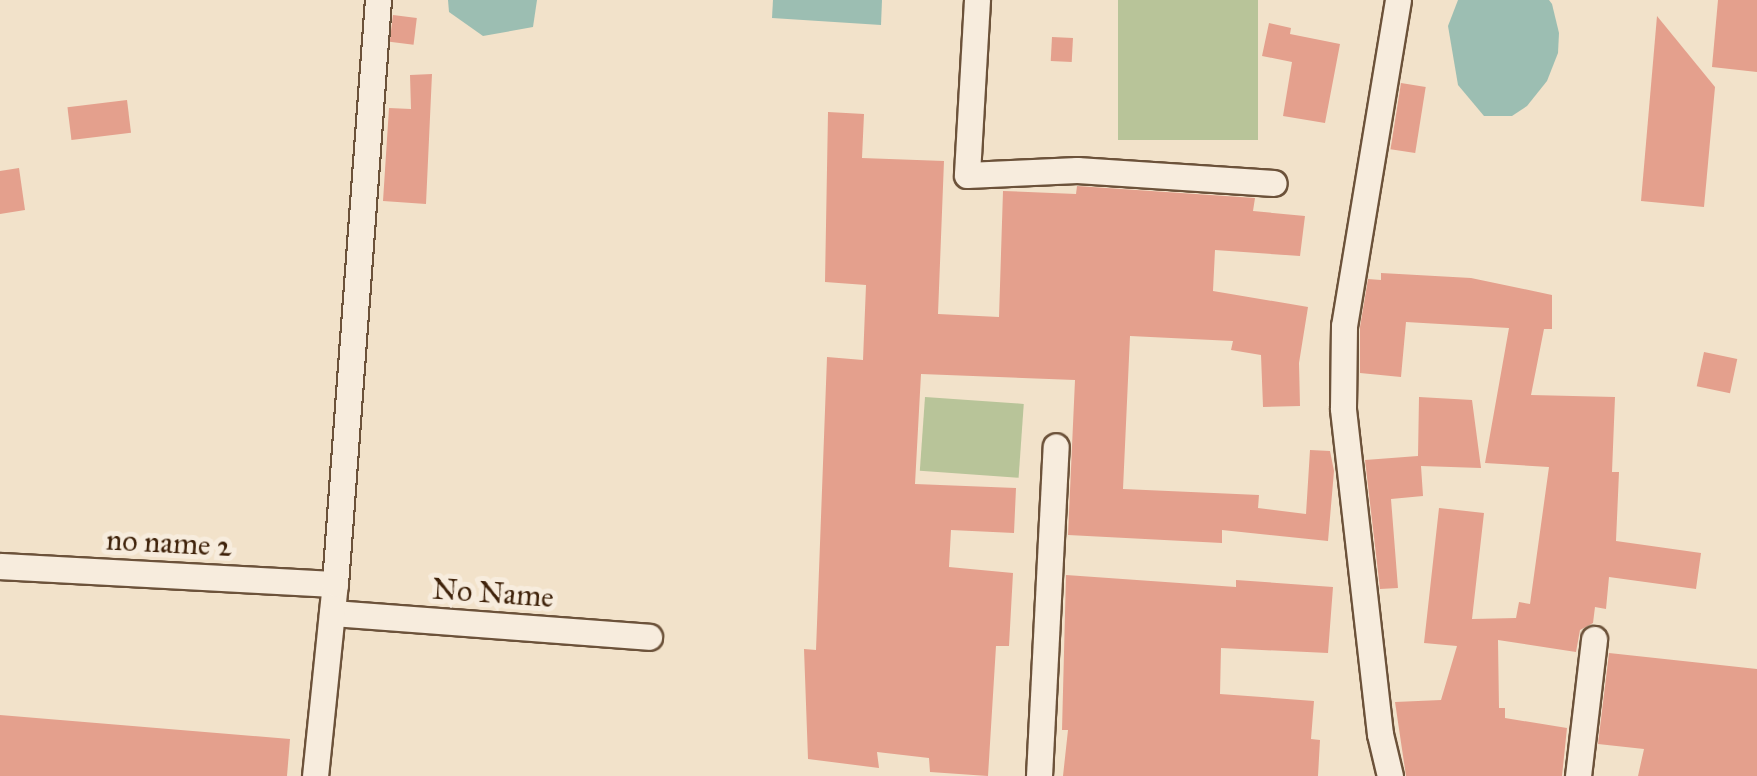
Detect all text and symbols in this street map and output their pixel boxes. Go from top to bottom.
street label: no name 2 [105,522,233,564]
street label: No Name [431,571,555,615]

